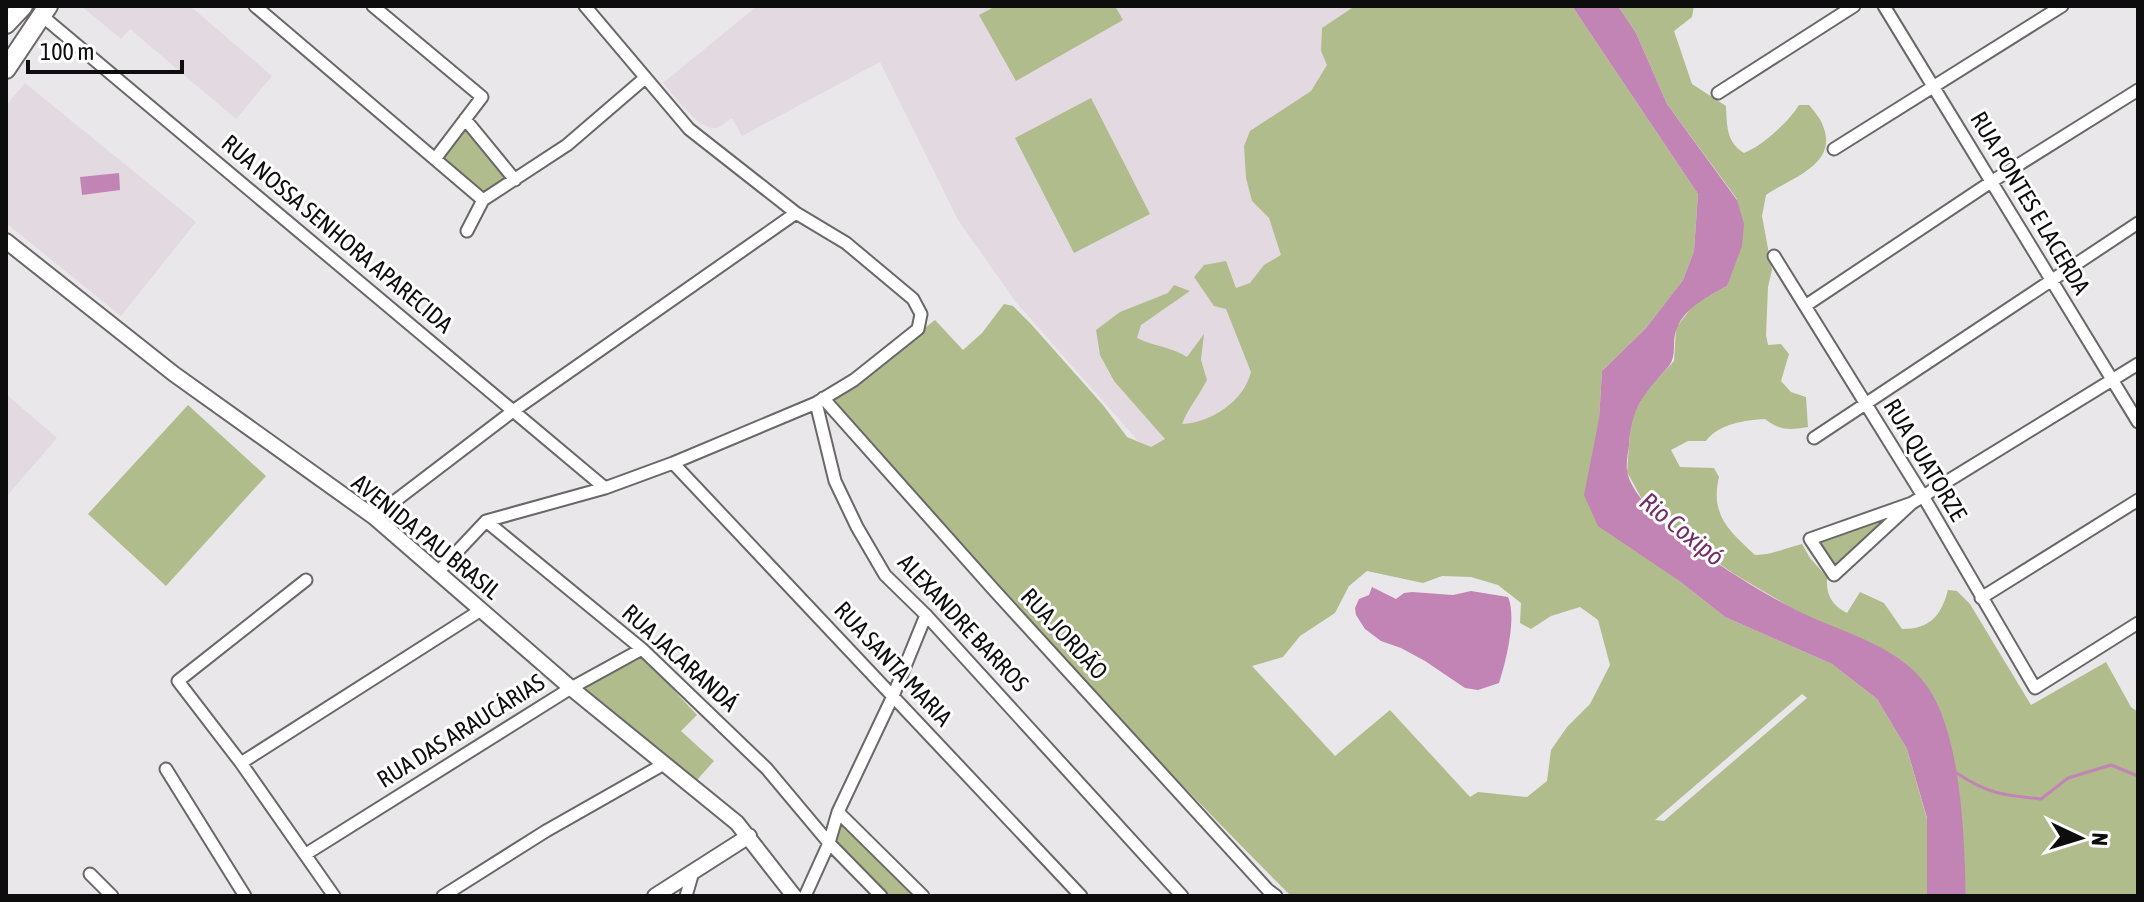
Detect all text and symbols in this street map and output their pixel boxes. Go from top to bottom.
scale bar [28,24,182,74]
text: 100 m [40,38,94,65]
street label: RUA PONTES E LACERDA [1965,107,2096,299]
street label: RUA NOSSA SENHORA APARECIDA [217,129,458,338]
street label: RUA QUATORZE [1879,394,1972,526]
street label: AVENIDA PAU BRASIL [347,469,506,605]
water label: Rio Coxipó [1634,486,1730,572]
street label: ALEXANDRE BARROS [893,548,1034,697]
street label: RUA JORDÃO [1016,583,1113,685]
street label: RUA SANTA MARIA [829,596,958,731]
street label: RUA JACARANDÁ [617,599,744,717]
street label: RUA DAS ARAUCÁRIAS [372,668,549,793]
north arrow [2040,798,2120,878]
text: N [2087,832,2113,847]

